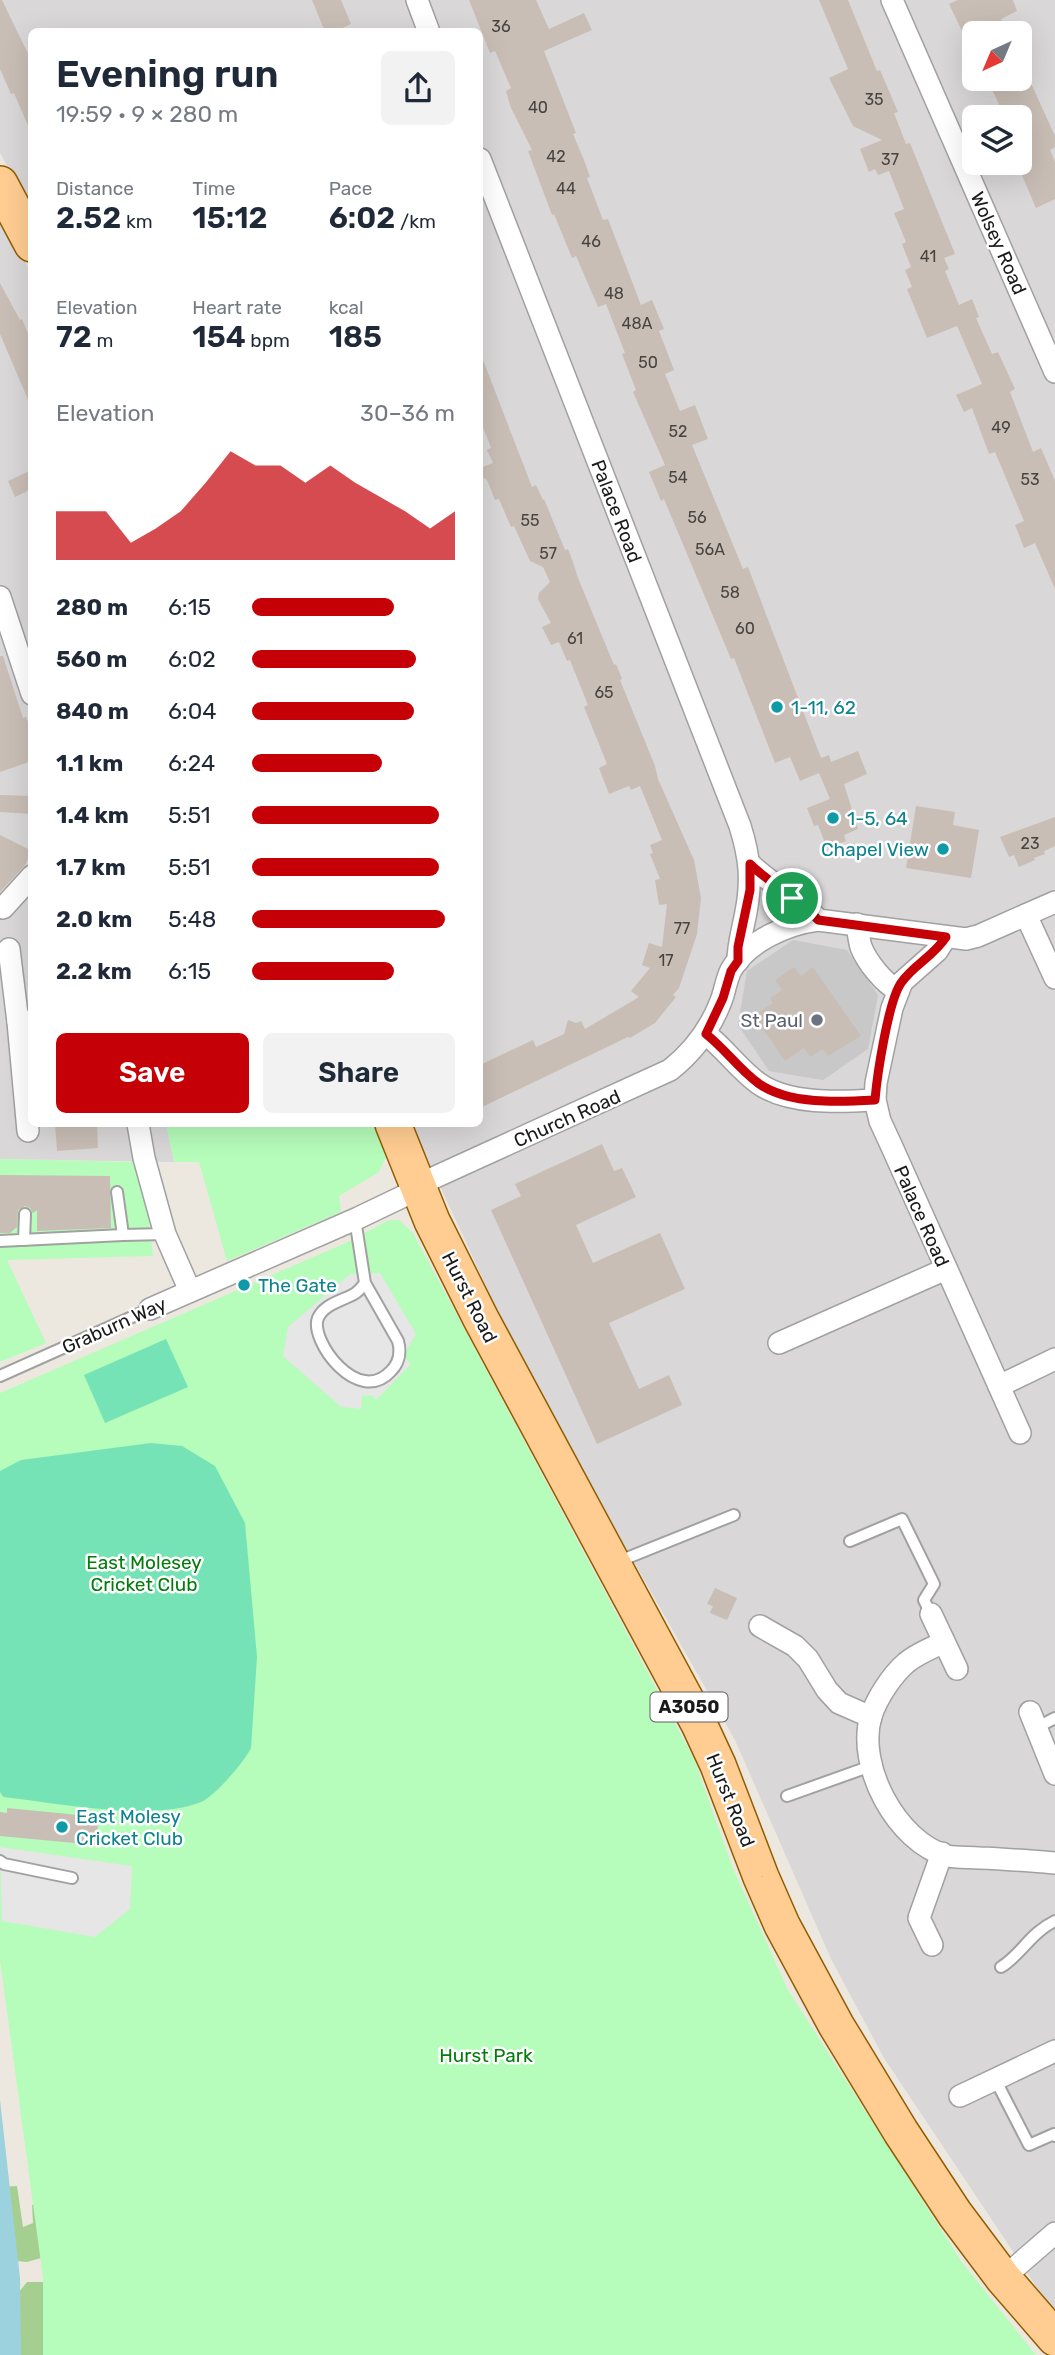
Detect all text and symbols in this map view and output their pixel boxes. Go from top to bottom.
house number: 36 [491,17,511,36]
north arrow [962,21,1032,91]
map controls [962,21,1032,175]
text: Evening run [56,51,279,97]
button: share [381,51,455,125]
house number: 35 [864,90,884,109]
house number: 40 [528,98,548,117]
text: 19:59 · 9 × 280 m [56,100,238,128]
button: layers [962,105,1032,175]
house number: 42 [546,147,566,166]
house number: 37 [881,150,899,169]
text: Distance [56,177,134,200]
text: Time [192,177,235,200]
text: Pace [329,177,372,200]
house number: 44 [556,179,576,198]
street label: Wolsey Road [966,188,1031,298]
text: 2.52 [56,200,121,236]
text: 15:12 [192,200,268,236]
text: 6:02 [329,200,395,236]
text: km [121,210,153,233]
text: /km [395,210,436,233]
house number: 46 [581,232,601,251]
house number: 41 [920,247,936,266]
house number: 48 [604,284,624,303]
text: Elevation [56,296,137,319]
text: Heart rate [192,296,282,319]
text: kcal [329,296,364,319]
house number: 48A [622,314,653,333]
text: 72 [56,319,92,355]
text: 154 [192,319,246,355]
text: 185 [329,319,382,355]
text: m [92,329,113,352]
text: bpm [246,329,290,352]
house number: 50 [638,353,658,372]
text: Elevation [56,399,155,427]
text: 30–36 m [360,399,455,427]
house number: 49 [991,418,1011,437]
house number: 52 [669,422,687,441]
street label: Palace Road [586,456,647,566]
house number: 54 [668,468,688,487]
house number: 53 [1020,470,1040,489]
house number: 56 [687,508,707,527]
house number: 55 [520,511,540,530]
house number: 56A [695,540,725,559]
house number: 57 [539,544,557,563]
house number: 58 [720,583,740,602]
text: 280 m [56,593,128,621]
text: 6:15 [168,593,211,621]
house number: 60 [735,619,755,638]
house number: 61 [567,629,583,648]
text: 560 m [56,645,127,673]
text: 6:02 [168,645,216,673]
house number: 65 [594,683,614,702]
place label: 1-11, 62 [791,696,856,719]
text: 840 m [56,697,129,725]
text: 6:04 [168,697,217,725]
marker: 1-11, 62 [769,699,785,715]
text: 1.1 km [56,749,123,777]
text: 6:24 [168,749,215,777]
text: 1.4 km [56,801,129,829]
text: 5:51 [168,801,211,829]
place label: 1-5, 64 [847,807,908,830]
marker: 1-5, 64 [825,810,841,826]
house number: 23 [1020,834,1040,853]
place label: Chapel View [821,838,929,861]
marker: Chapel View [935,841,951,857]
text: 1.7 km [56,853,126,881]
text: 5:51 [168,853,211,881]
pin [762,868,822,928]
icon: arrive [773,879,811,917]
text: 2.0 km [56,905,132,933]
text: 5:48 [168,905,216,933]
house number: 77 [674,919,690,938]
house number: 17 [658,951,674,970]
text: 2.2 km [56,957,132,985]
text: 6:15 [168,957,211,985]
place label: St Paul [741,1009,803,1032]
marker: St Paul [809,1012,825,1028]
button: Save [56,1033,249,1113]
button: Share [263,1033,455,1113]
street label: Church Road [510,1085,624,1152]
street label: Palace Road [889,1162,954,1270]
street label: Hurst Road [437,1248,502,1347]
place label: The Gate [258,1274,337,1297]
marker: The Gate [236,1277,252,1293]
street label: Graburn Way [58,1292,170,1359]
park label: East Molesey Cricket Club [86,1551,202,1596]
road number: A3050 [650,1692,728,1722]
street label: Hurst Road [701,1750,760,1850]
place label: East Molesy Cricket Club [76,1805,183,1850]
marker: East Molesy Cricket Club [54,1819,70,1835]
park label: Hurst Park [439,2044,533,2067]

